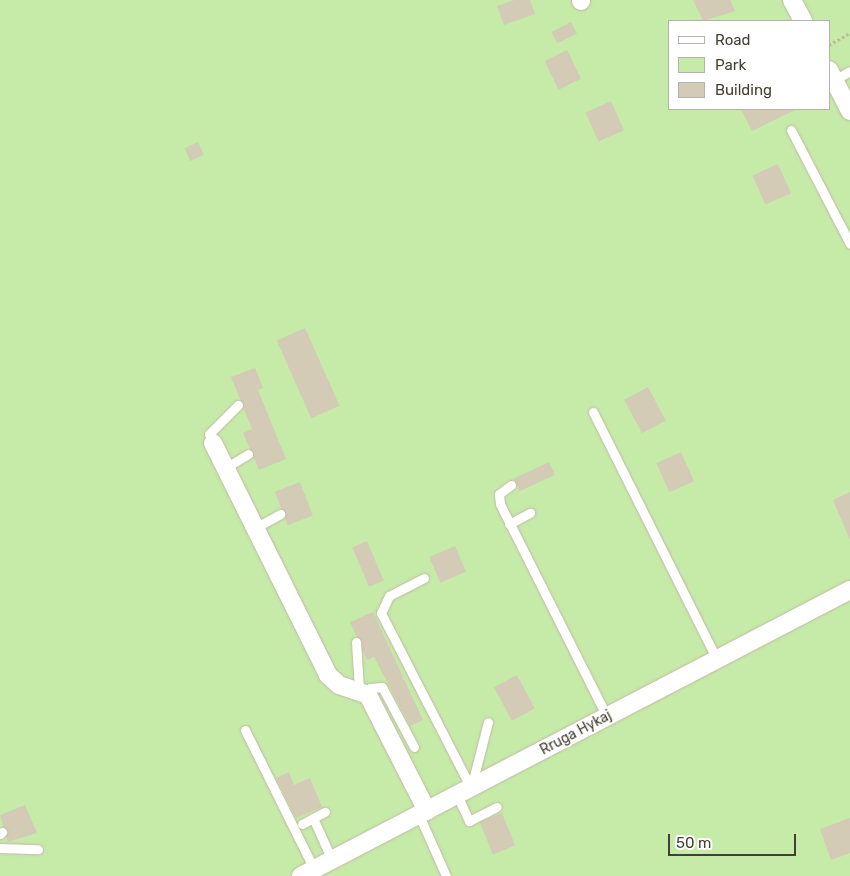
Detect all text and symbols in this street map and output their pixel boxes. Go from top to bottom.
legend [668,20,830,110]
text: Road [715,31,751,49]
text: Park [715,56,746,74]
text: Building [715,81,772,99]
street label: Rruga Hykaj [537,707,615,759]
scale bar [670,824,798,856]
text: 50 m [676,834,711,852]

